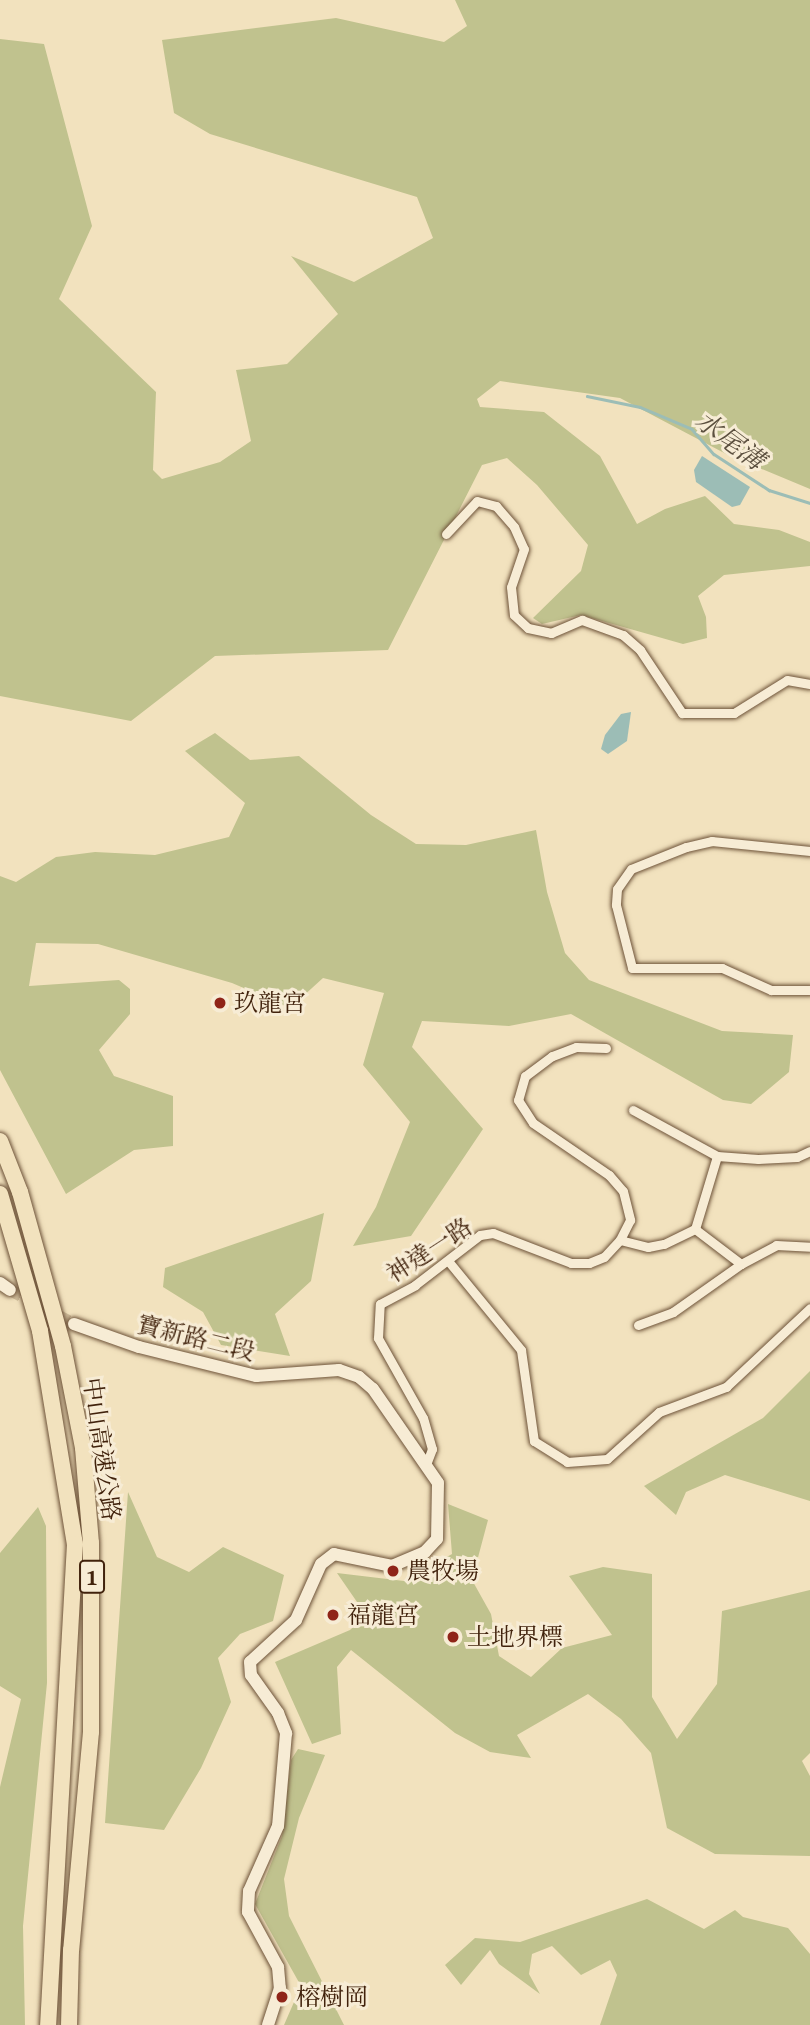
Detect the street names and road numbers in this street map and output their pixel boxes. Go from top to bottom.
street label: 神達一路 [381,1212,477,1288]
street label: 寶新路二段 [134,1310,258,1366]
street label: 中山高速公路 [78,1376,126,1522]
road number: 1 [78,1558,106,1596]

